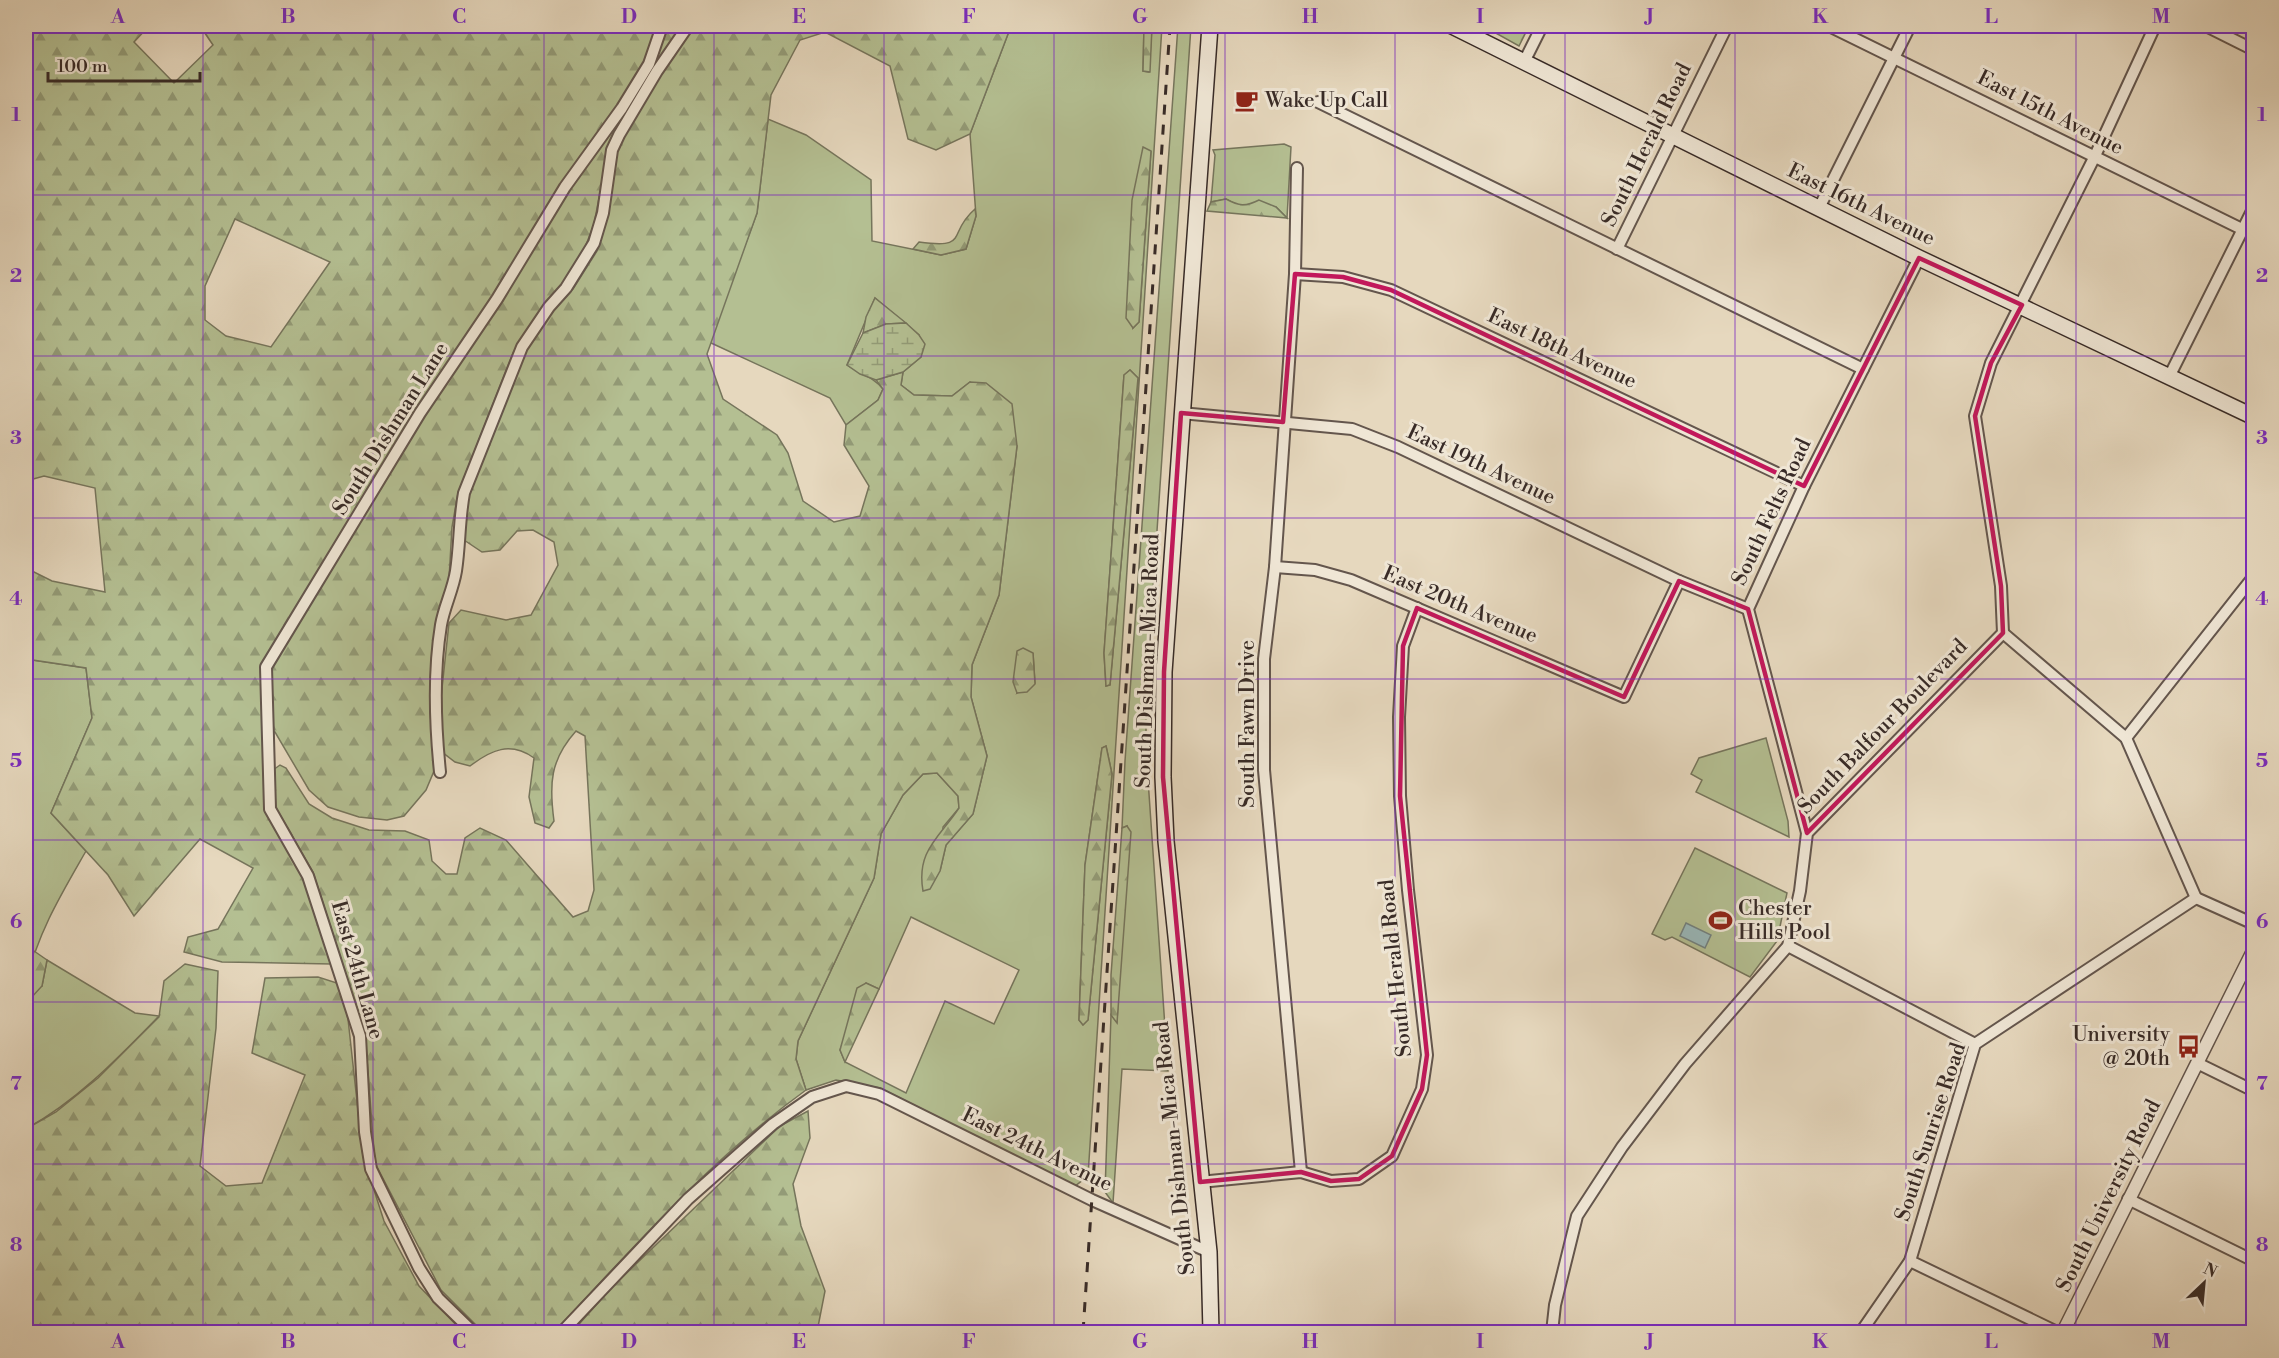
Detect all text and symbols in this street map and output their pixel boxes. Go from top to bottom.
text: A [110,5,126,30]
text: B [280,5,296,30]
text: C [452,5,466,30]
text: D [621,5,637,30]
text: E [792,5,806,30]
text: F [962,5,976,30]
text: G [1132,5,1148,30]
text: H [1302,5,1319,30]
text: I [1476,5,1484,30]
text: J [1643,5,1654,30]
text: K [1812,5,1829,30]
text: L [1984,5,1998,30]
text: M [2152,5,2171,30]
scale bar [48,45,200,83]
text: 100 m [57,55,108,78]
street label: South Herald Road [1596,59,1698,231]
street label: East 15th Avenue [1973,65,2127,161]
cafe icon: Wake Up Call [1234,88,1260,114]
place label: Wake Up Call [1264,88,1388,114]
text: 1 [11,103,21,128]
text: 1 [2257,103,2267,128]
street label: East 16th Avenue [1783,158,1939,252]
text: 2 [10,264,22,289]
text: 2 [2256,264,2268,289]
street label: East 18th Avenue [1483,303,1641,395]
street label: South Dishman Lane [327,338,455,520]
street label: East 19th Avenue [1403,419,1559,511]
text: 3 [10,426,22,451]
text: 3 [2256,426,2268,451]
street label: South Felts Road [1727,434,1817,590]
street label: South Dishman-Mica Road [1131,533,1165,789]
street label: East 20th Avenue [1379,561,1541,649]
text: 4 [9,587,23,612]
text: 4 [2255,587,2269,612]
street label: South Balfour Boulevard [1793,634,1973,820]
street label: South Fawn Drive [1235,640,1261,808]
text: 5 [10,749,22,774]
text: 5 [2256,749,2268,774]
street label: South Herald Road [1374,878,1418,1058]
place label: Chester Hills Pool [1738,896,1830,946]
street label: East 24th Lane [325,898,389,1042]
sports icon: Chester Hills Pool [1707,908,1733,934]
text: 6 [10,910,23,935]
text: 6 [2256,910,2269,935]
street label: South Dishman-Mica Road [1149,1020,1201,1276]
place label: University @ 20th [2072,1022,2171,1072]
bus stop icon: University @ 20th [2175,1034,2201,1060]
street label: South Sunrise Road [1890,1039,1972,1225]
text: 7 [10,1072,22,1097]
text: 7 [2256,1072,2268,1097]
street label: South University Road [2051,1095,2167,1297]
street label: East 24th Avenue [957,1102,1117,1198]
text: 8 [10,1233,23,1258]
text: 8 [2256,1233,2269,1258]
north arrow [2174,1253,2234,1313]
text: N [2200,1259,2221,1282]
text: A [110,1330,126,1355]
text: B [280,1330,296,1355]
text: C [452,1330,466,1355]
text: D [621,1330,637,1355]
text: E [792,1330,806,1355]
text: F [962,1330,976,1355]
text: G [1132,1330,1148,1355]
text: H [1302,1330,1319,1355]
text: I [1476,1330,1484,1355]
text: J [1643,1330,1654,1355]
text: K [1812,1330,1829,1355]
text: L [1984,1330,1998,1355]
text: M [2152,1330,2171,1355]

